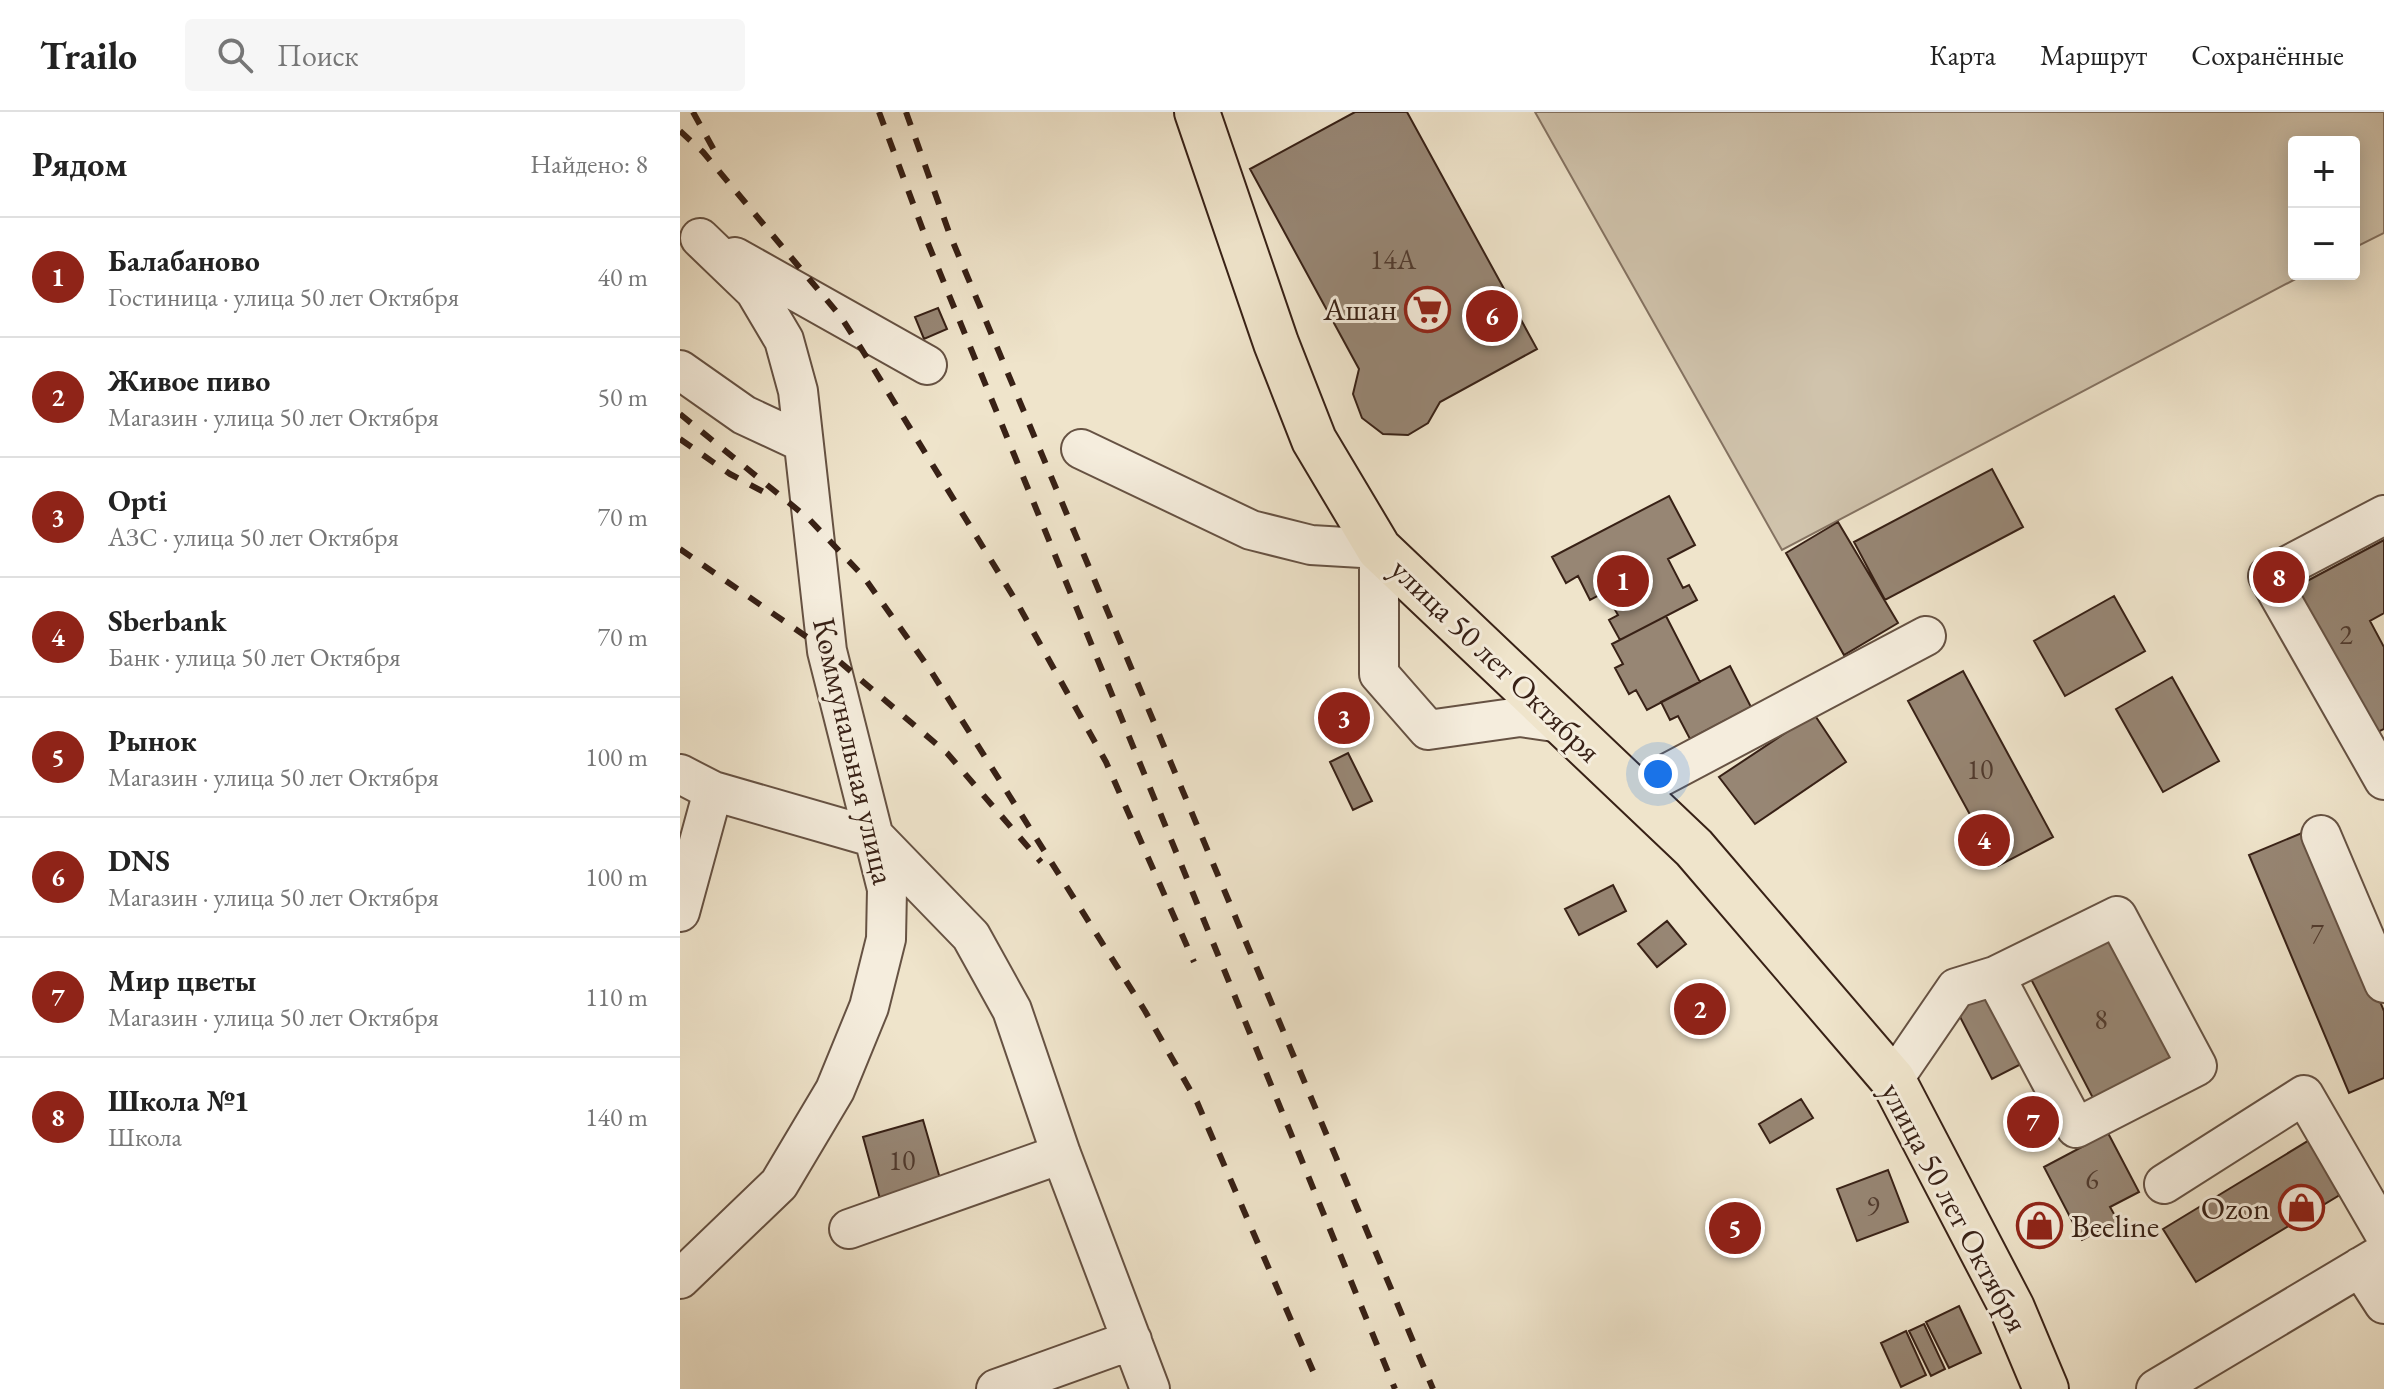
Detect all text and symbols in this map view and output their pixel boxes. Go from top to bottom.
search box [185,19,745,91]
text: Trailo [40,31,137,80]
icon: search [213,33,257,77]
text: Поиск [277,36,359,75]
text: Карта [1929,37,1996,73]
text: Маршрут [2040,37,2147,73]
text: Сохранённые [2191,37,2344,73]
map controls [2288,136,2360,280]
button: + [2288,136,2360,208]
text: Рядом [32,142,127,186]
text: Найдено: 8 [530,147,648,181]
button: − [2288,208,2360,280]
text: Балабаново [108,241,260,280]
house number: 14А [1370,241,1417,277]
text: 1 [51,260,65,294]
text: 40 m [598,260,648,294]
text: Гостиница · улица 50 лет Октября [108,280,459,314]
supermarket icon: Ашан [1404,285,1452,333]
pin: 6 [1466,286,1518,346]
place label: Ашан [1322,288,1397,330]
text: Живое пиво [108,361,270,400]
text: 2 [51,380,65,414]
text: 50 m [598,380,648,414]
text: Магазин · улица 50 лет Октября [108,400,439,434]
text: Opti [108,481,167,520]
text: 3 [51,500,65,534]
text: 70 m [598,500,648,534]
text: АЗС · улица 50 лет Октября [108,520,399,554]
pin: 8 [2253,547,2305,607]
street label: улица 50 лет Октября [1382,548,1610,772]
pin: 1 [1597,551,1649,611]
text: Sberbank [108,601,227,640]
street label: Коммунальная улица [803,614,905,889]
house number: 2 [2339,616,2353,652]
text: 4 [51,620,65,654]
text: 70 m [598,620,648,654]
text: Банк · улица 50 лет Октября [108,640,401,674]
pin: 3 [1318,688,1370,748]
text: Рынок [108,721,197,760]
text: 5 [51,740,65,774]
text: 100 m [585,740,648,774]
house number: 10 [1967,751,1993,787]
your location [1638,754,1678,794]
text: Магазин · улица 50 лет Октября [108,760,439,794]
pin: 4 [1958,810,2010,870]
text: DNS [108,841,170,880]
text: 6 [51,860,65,894]
text: 100 m [585,860,648,894]
text: Магазин · улица 50 лет Октября [108,880,439,914]
house number: 7 [2310,915,2324,951]
text: Мир цветы [108,961,256,1000]
pin: 2 [1674,979,1726,1039]
text: 7 [51,980,65,1014]
text: 110 m [585,980,648,1014]
text: Магазин · улица 50 лет Октября [108,1000,439,1034]
house number: 8 [2094,1001,2108,1037]
street label: улица 50 лет Октября [1871,1075,2039,1339]
text: Школа №1 [108,1081,250,1120]
pin: 7 [2007,1092,2059,1152]
text: 8 [51,1100,65,1134]
text: 140 m [585,1100,648,1134]
text: Школа [108,1120,182,1154]
house number: 10 [889,1142,915,1178]
house number: 6 [2085,1161,2099,1197]
shop icon: Ozon [2277,1184,2325,1232]
house number: 9 [1866,1187,1880,1223]
place label: Ozon [2201,1187,2270,1229]
pin: 5 [1709,1198,1761,1258]
shop icon: Beeline [2016,1202,2064,1250]
place label: Beeline [2071,1205,2159,1247]

